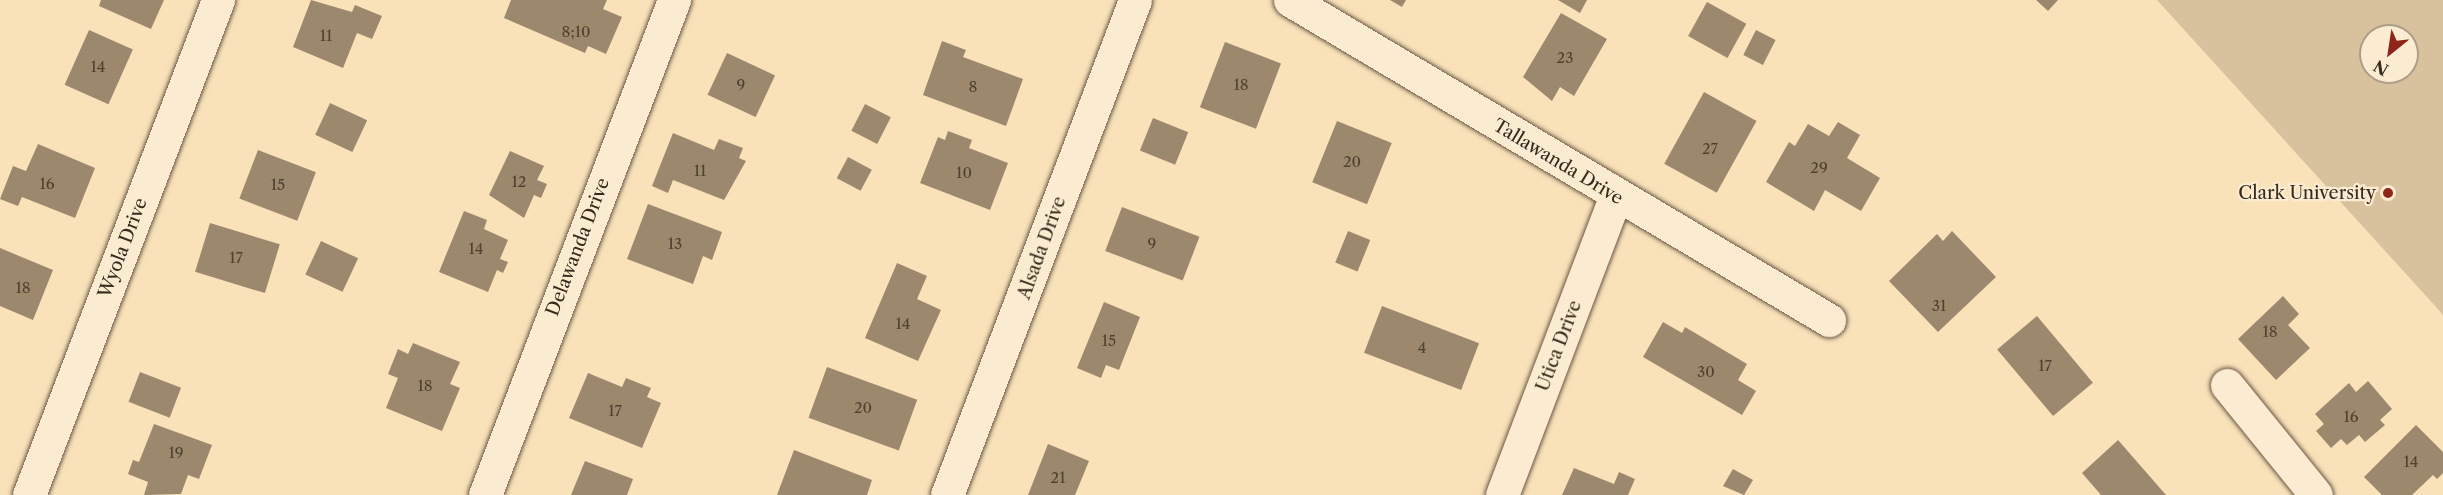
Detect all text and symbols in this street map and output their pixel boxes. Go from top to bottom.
house number: 8;10 [562,23,590,41]
north arrow [2359,24,2419,84]
house number: 11 [320,27,332,45]
house number: 23 [1557,49,1573,67]
text: N [2370,56,2392,80]
house number: 14 [91,58,105,76]
house number: 9 [737,76,745,94]
house number: 18 [1233,76,1249,94]
house number: 8 [969,78,977,96]
street label: Tallawanda Drive [1489,115,1627,209]
house number: 27 [1702,140,1718,158]
house number: 20 [1343,153,1361,171]
house number: 29 [1810,159,1828,177]
house number: 11 [694,162,706,180]
house number: 10 [956,164,972,182]
house number: 12 [512,173,526,191]
house number: 16 [39,175,55,193]
street label: Delawanda Drive [542,175,614,319]
house number: 15 [271,176,285,194]
place label: Clark University [2238,182,2376,204]
marker: Clark University [2381,186,2395,200]
street label: Alsada Drive [1013,194,1071,302]
street label: Wyola Drive [94,195,152,301]
house number: 13 [668,235,682,253]
house number: 9 [1148,235,1156,253]
house number: 14 [469,240,483,258]
house number: 17 [229,249,243,267]
house number: 18 [15,279,31,297]
street label: Utica Drive [1532,297,1586,395]
house number: 31 [1932,297,1946,315]
house number: 14 [896,315,910,333]
house number: 18 [2262,323,2278,341]
house number: 15 [1102,332,1116,350]
house number: 4 [1418,339,1426,357]
house number: 17 [2038,357,2052,375]
house number: 30 [1697,363,1715,381]
house number: 18 [417,377,433,395]
house number: 20 [854,399,872,417]
house number: 17 [608,402,622,420]
house number: 16 [2343,408,2359,426]
house number: 19 [168,444,184,462]
house number: 14 [2404,453,2418,471]
house number: 21 [1051,469,1065,487]

